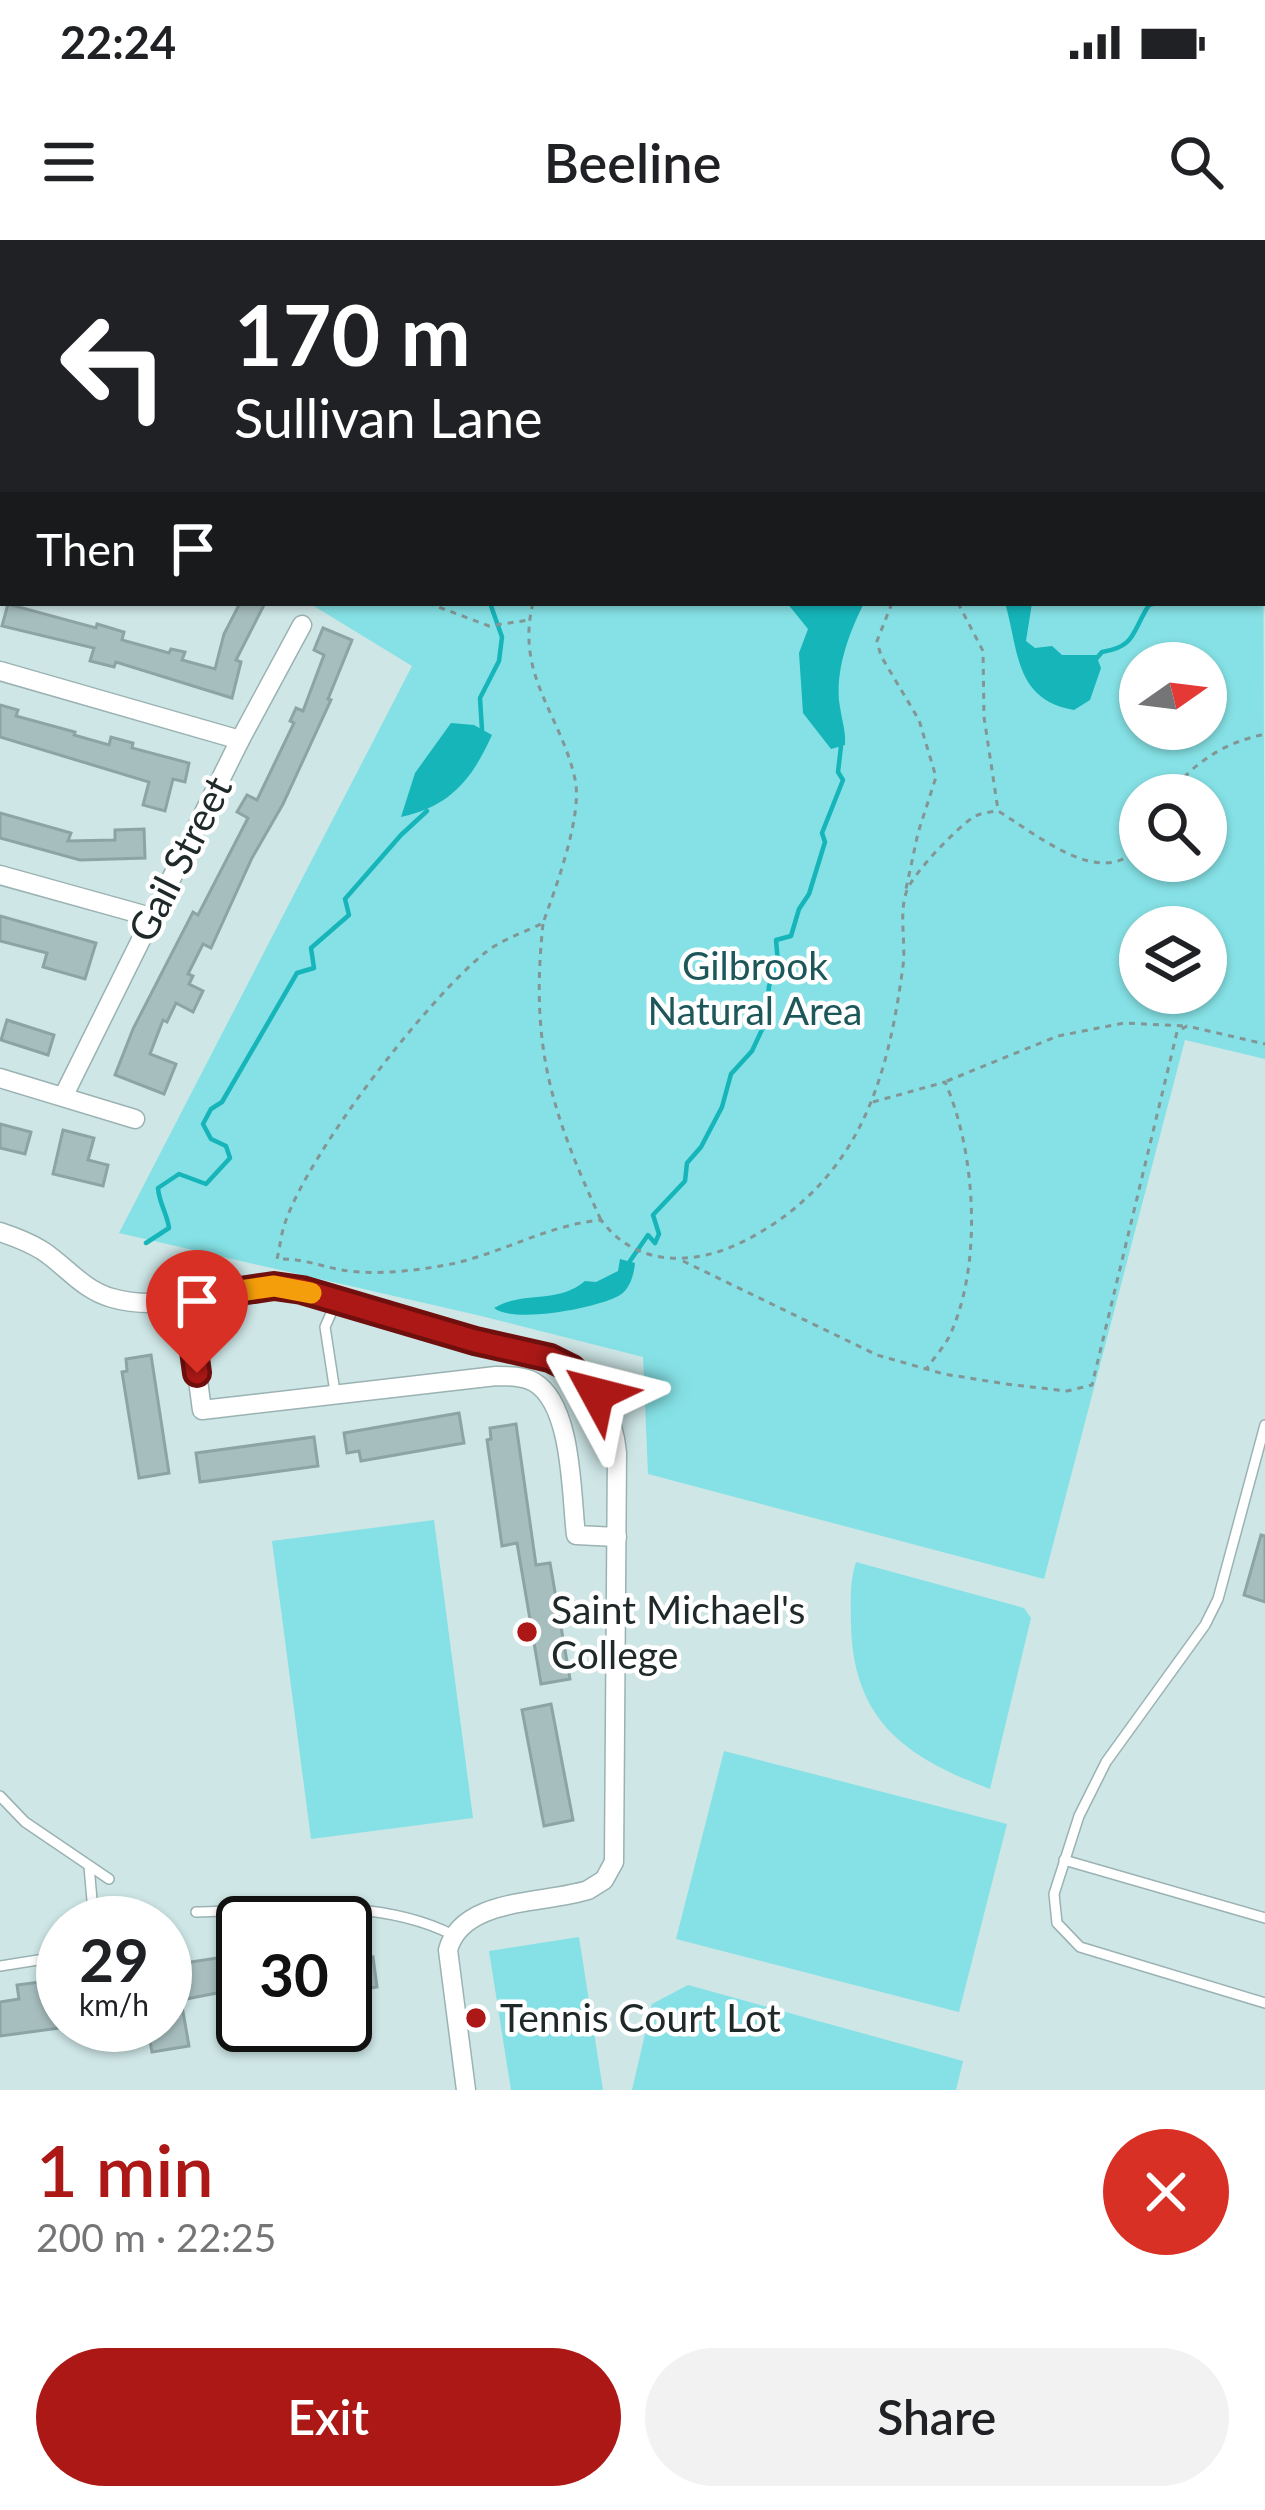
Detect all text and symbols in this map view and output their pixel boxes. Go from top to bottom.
text: 22:24 [60,15,176,69]
icon: menu [36,129,102,195]
icon: search [1163,129,1229,195]
text: Beeline [544,130,721,195]
text: 170 m [234,283,471,384]
icon: left [36,288,192,444]
text: Sullivan Lane [234,385,543,450]
icon: arrive [160,516,226,582]
text: Then [36,522,136,576]
north arrow [1119,642,1227,750]
map controls [1119,642,1227,1014]
street label: Gail Street [118,768,240,949]
button: search [1119,774,1227,882]
button: layers [1119,906,1227,1014]
park label: Gilbrook Natural Area [648,942,862,1033]
pin [146,1250,248,1373]
icon: arrive [164,1268,230,1334]
position arrow [534,1331,660,1457]
place label: Saint Michael's College [551,1586,805,1677]
marker: Saint Michael's College [514,1619,540,1645]
speed limit sign: 30 [216,1896,372,2052]
text: 29 [79,1923,149,1995]
text: km/h [79,1986,149,2022]
place label: Tennis Court Lot [500,1994,781,2040]
marker: Tennis Court Lot [463,2005,489,2031]
text: 1 min [36,2126,214,2212]
button: close [1103,2129,1229,2255]
text: 200 m · 22:25 [36,2214,276,2260]
button: Exit [36,2348,621,2486]
button: Share [645,2348,1229,2486]

